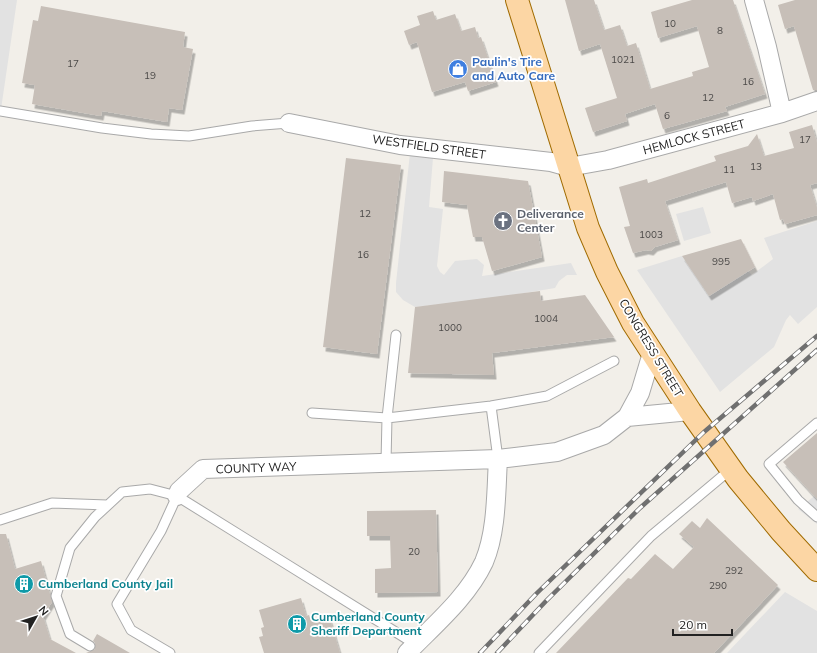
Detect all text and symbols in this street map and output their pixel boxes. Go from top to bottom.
house number: 10 [664,17,676,30]
house number: 8 [717,24,723,37]
house number: 1021 [611,53,635,66]
place label: Paulin's Tire and Auto Care [472,54,556,83]
house number: 17 [67,57,79,70]
shop icon: Paulin's Tire and Auto Care [447,58,469,80]
house number: 19 [144,69,156,82]
house number: 16 [742,75,754,88]
house number: 12 [702,91,714,104]
house number: 6 [664,109,670,122]
street label: HEMLOCK STREET [641,116,747,157]
street label: WESTFIELD STREET [371,131,488,162]
house number: 17 [799,133,811,146]
house number: 13 [750,160,762,173]
house number: 11 [723,163,735,176]
place label: Deliverance Center [517,206,584,235]
house number: 12 [359,207,371,220]
church icon: Deliverance Center [492,210,514,232]
house number: 1003 [639,228,663,241]
house number: 16 [357,248,369,261]
house number: 995 [712,255,730,268]
street label: CONGRESS STREET [616,296,687,400]
house number: 1004 [534,312,558,325]
house number: 1000 [438,321,462,334]
street label: COUNTY WAY [215,459,297,476]
house number: 20 [408,545,420,558]
house number: 292 [725,564,743,577]
building icon: Cumberland County Jail [13,573,35,595]
place label: Cumberland County Jail [38,576,173,591]
house number: 290 [709,579,727,592]
north arrow [16,597,56,637]
text: N [36,603,52,618]
place label: Cumberland County Sheriff Department [311,609,425,638]
scale bar [673,611,732,637]
building icon: Cumberland County Sheriff Department [286,613,308,635]
text: 20 m [679,617,707,632]

